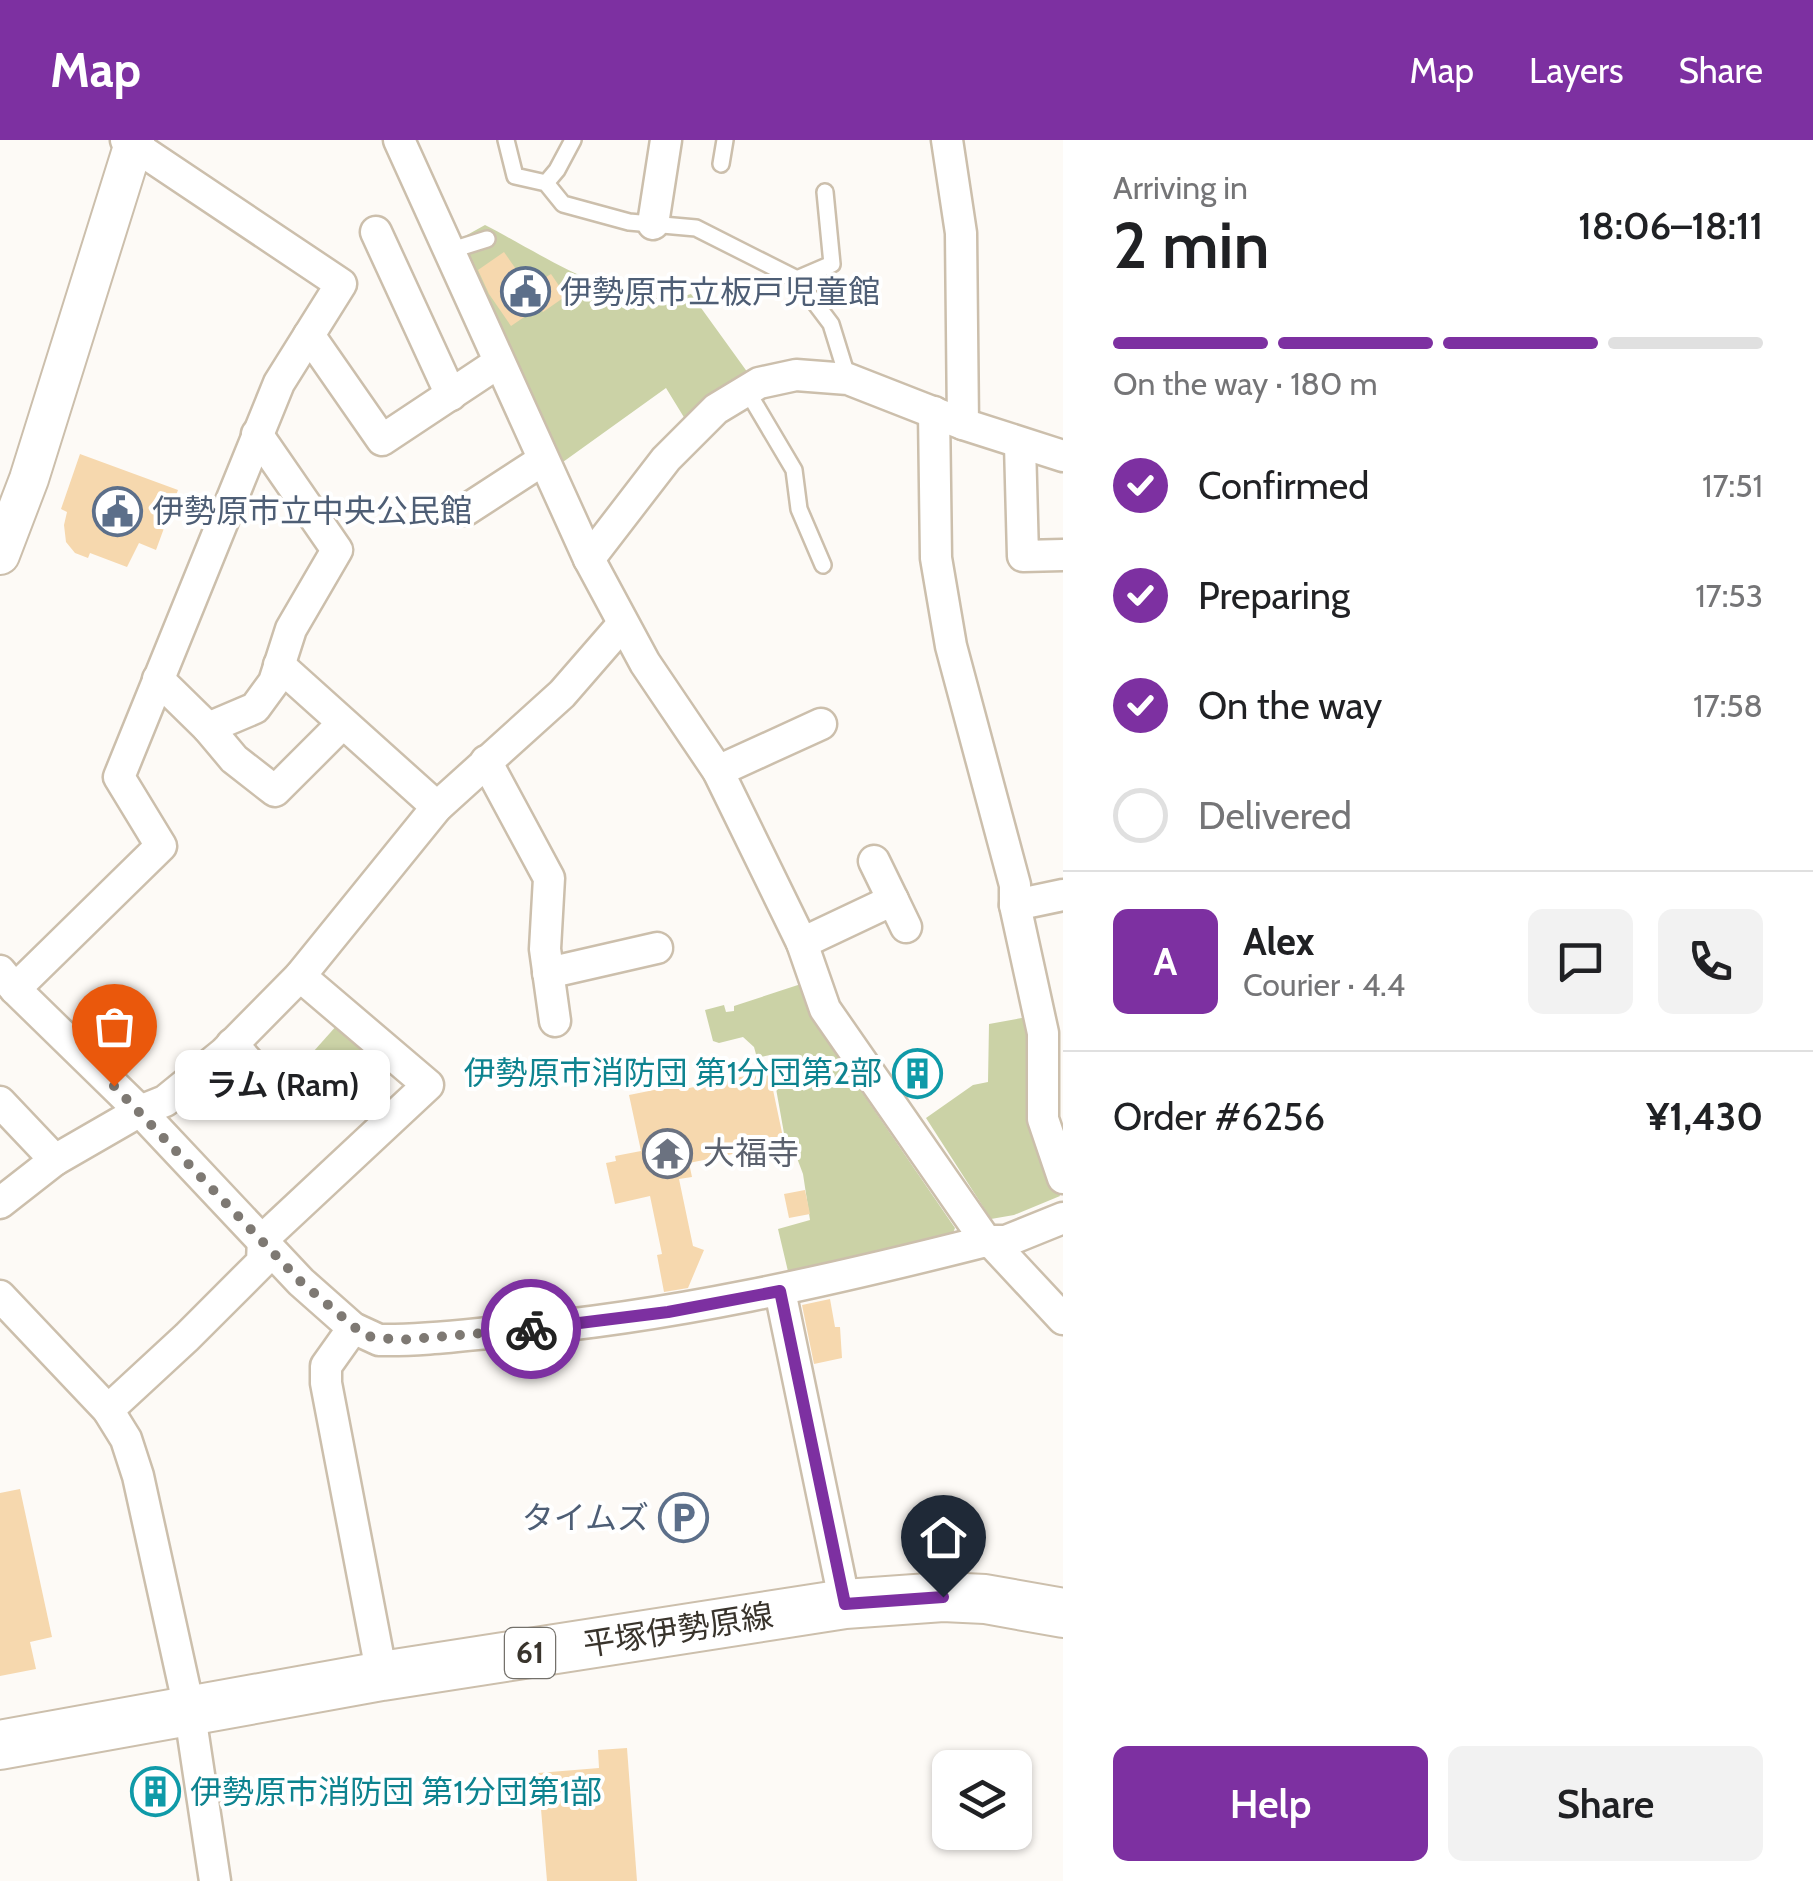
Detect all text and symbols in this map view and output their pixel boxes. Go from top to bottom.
text: Map [50,41,141,99]
text: Map [1410,49,1474,92]
text: Layers [1529,49,1623,92]
text: Share [1678,49,1763,92]
text: Arriving in [1113,168,1248,207]
text: 18:06–18:11 [1578,202,1763,249]
text: 2 min [1113,205,1270,284]
public building icon: 伊勢原市立板戸児童館 [499,266,551,318]
place label: 伊勢原市立板戸児童館 [560,272,880,311]
text: On the way · 180 m [1113,364,1378,403]
icon: check [1113,458,1168,513]
text: Confirmed [1198,462,1369,509]
text: 17:51 [1702,466,1763,505]
public building icon: 伊勢原市立中央公民館 [91,485,143,537]
place label: 伊勢原市立中央公民館 [152,491,472,530]
icon: check [1113,568,1168,623]
text: Preparing [1198,572,1350,619]
text: 17:53 [1695,576,1763,615]
icon: check [1113,678,1168,733]
text: On the way [1198,682,1382,729]
text: 17:58 [1693,686,1763,725]
text: Delivered [1198,792,1352,839]
button: chat [1528,909,1633,1014]
button: phone [1658,909,1763,1014]
text: Alex [1243,918,1314,965]
text: A [1154,938,1177,985]
text: Courier · 4.4 [1243,965,1405,1004]
pin [72,984,157,1087]
icon: bag [87,999,142,1054]
building icon: 伊勢原市消防団 第1分団第2部 [891,1047,943,1099]
callout: ラム (Ram) [174,1051,389,1121]
place label: 伊勢原市消防団 第1分団第2部 [464,1053,882,1092]
text: ラム (Ram) [205,1065,360,1104]
text: Order #6256 [1113,1093,1325,1140]
text: ¥1,430 [1646,1093,1763,1140]
temple icon: 大福寺 [642,1127,694,1179]
place label: 大福寺 [703,1133,799,1172]
courier [481,1279,581,1379]
icon: bike [504,1302,559,1357]
parking icon: タイムズ [658,1492,710,1544]
pin [901,1495,986,1598]
place label: タイムズ [522,1498,649,1537]
icon: home [916,1510,971,1565]
street label: 平塚伊勢原線 [580,1595,776,1664]
road number: 61 [505,1628,555,1678]
button: Help [1113,1746,1428,1861]
button: Share [1448,1746,1763,1861]
map controls [932,1750,1032,1850]
button: layers [932,1750,1032,1850]
building icon: 伊勢原市消防団 第1分団第1部 [129,1766,181,1818]
place label: 伊勢原市消防団 第1分団第1部 [190,1772,602,1811]

